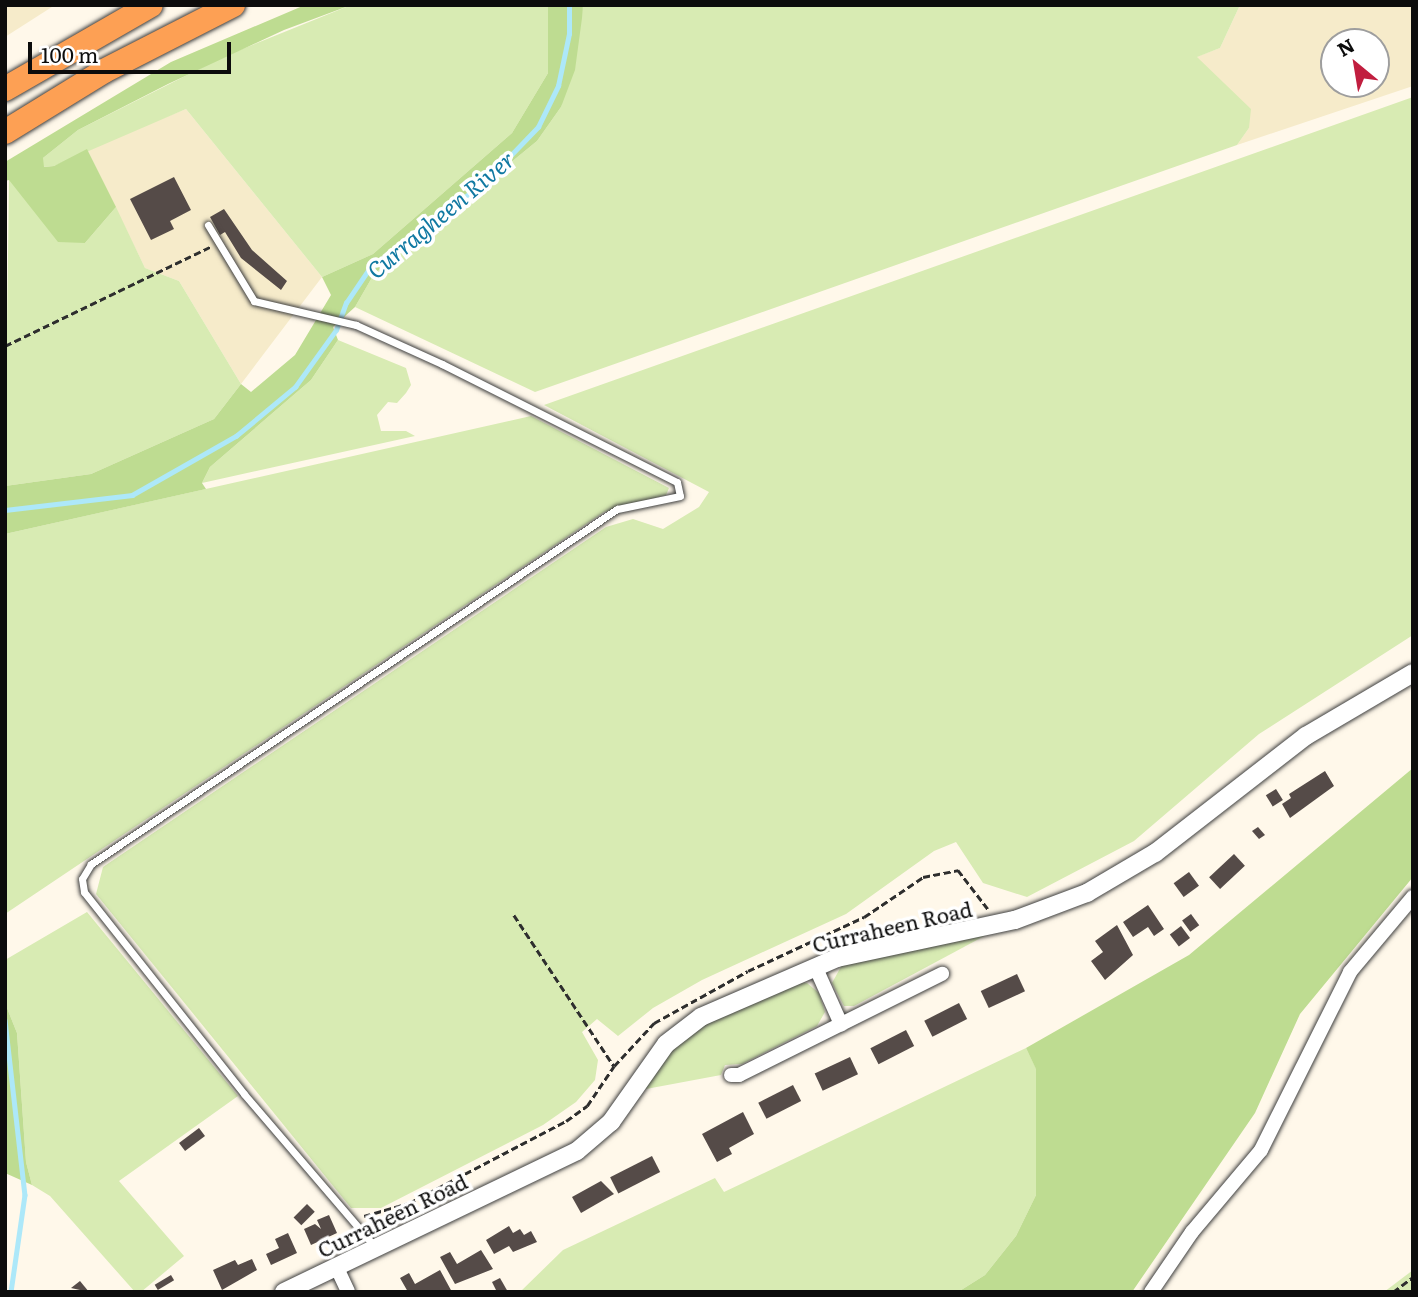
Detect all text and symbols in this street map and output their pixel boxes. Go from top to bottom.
scale bar [32,28,234,72]
north arrow [1320,28,1390,98]
text: N [1332,30,1359,63]
text: 100 m [41,38,98,69]
water label: Curragheen River [361,144,519,284]
street label: Curraheen Road [810,895,974,957]
street label: Curraheen Road [313,1168,471,1262]

